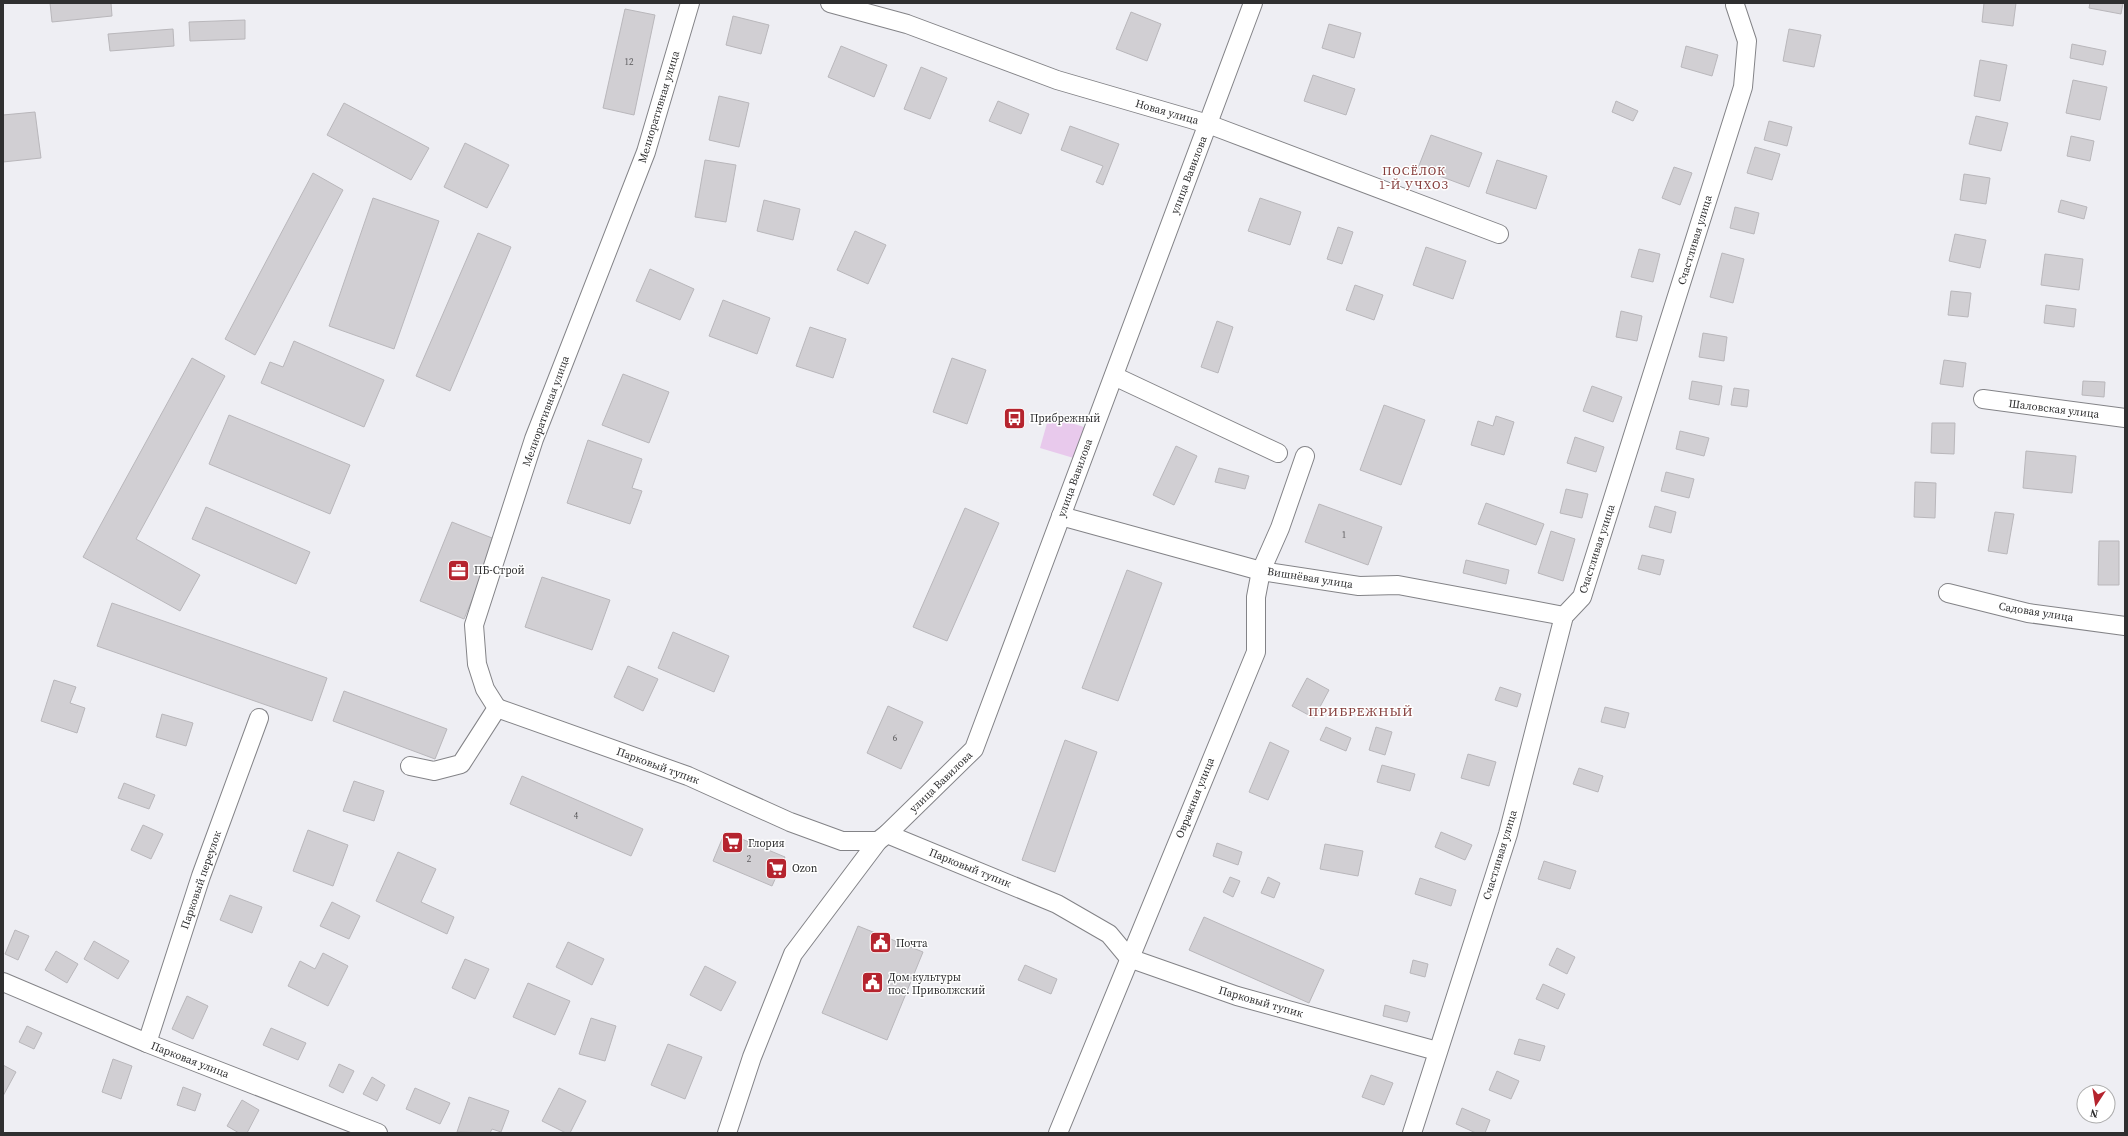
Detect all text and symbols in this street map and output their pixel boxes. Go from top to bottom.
street label: Мелиоративная улица [635,49,683,165]
house number: 12 [624,56,634,68]
street label: Новая улица [1134,96,1201,128]
street label: улица Вавилова [1167,134,1211,216]
district label: ПОСЁЛОК 1-Й УЧХОЗ [1379,163,1449,193]
street label: Счастливая улица [1674,193,1716,287]
street label: Мелиоративная улица [519,353,573,468]
street label: Шаловская улица [2008,396,2101,422]
bus stop icon: Прибрежный [1002,405,1028,431]
place label: Прибрежный [1030,411,1100,426]
street label: улица Вавилова [1054,436,1096,519]
street label: Счастливая улица [1575,502,1619,596]
house number: 1 [1342,529,1346,541]
office icon: ПБ-Строй [445,557,471,583]
place label: ПБ-Строй [474,563,525,578]
street label: Вишнёвая улица [1266,564,1354,592]
street label: Садовая улица [1998,599,2075,625]
district label: ПРИБРЕЖНЫЙ [1308,703,1414,720]
house number: 6 [893,732,898,744]
street label: Парковый тупик [614,744,702,788]
street label: улица Вавилова [906,748,976,816]
street label: Овражная улица [1172,755,1218,841]
street label: Счастливая улица [1479,808,1521,902]
house number: 4 [574,810,579,822]
street label: Парковый переулок [177,829,225,931]
supermarket icon: Глория [720,830,746,856]
place label: Глория [748,836,785,851]
street label: Парковый тупик [927,845,1013,891]
house number: 2 [747,853,752,865]
supermarket icon: Ozon [763,855,789,881]
place label: Ozon [792,861,818,876]
public building icon: Почта [868,930,894,956]
place label: Почта [896,936,928,951]
public building icon: Дом культуры пос. Приволжский [859,970,885,996]
place label: Дом культуры пос. Приволжский [888,970,985,998]
street label: Парковый тупик [1217,983,1305,1021]
street label: Парковая улица [149,1038,232,1082]
north arrow [2076,1084,2116,1124]
text: N [2089,1105,2100,1121]

